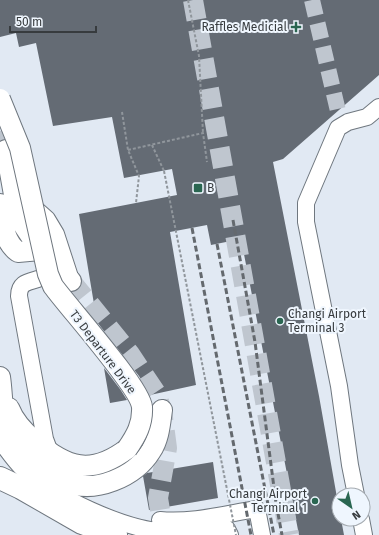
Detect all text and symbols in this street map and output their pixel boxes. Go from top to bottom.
scale bar [10,8,96,34]
text: 50 m [16,15,42,29]
place label: Raffles Medicial [201,20,287,34]
marker: Raffles Medicial [290,21,302,33]
place label: B [207,181,214,195]
marker: B [192,182,204,194]
street label: T3 Departure Drive [67,307,139,397]
place label: Changi Airport Terminal 3 [288,307,367,335]
marker: Changi Airport Terminal 3 [275,316,285,326]
place label: Changi Airport Terminal 1 [229,487,308,515]
north arrow [331,487,371,527]
marker: Changi Airport Terminal 1 [310,496,320,506]
text: N [350,507,363,522]

